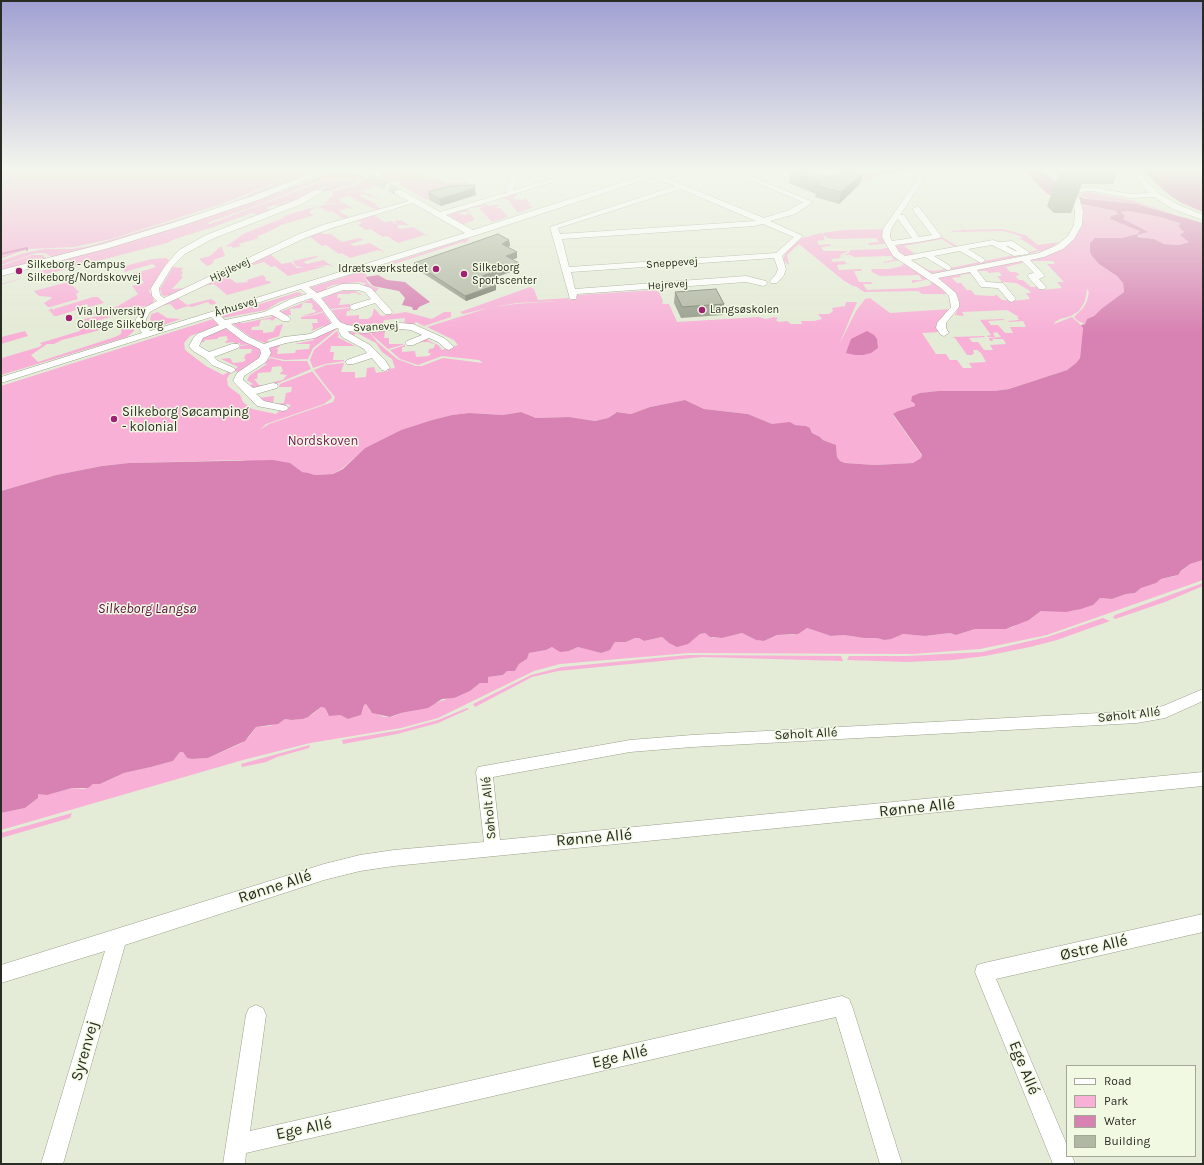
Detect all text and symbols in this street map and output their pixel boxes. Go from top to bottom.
street label: Hjejlevej [208,255,252,285]
street label: Sneppevej [646,255,698,271]
place label: Silkeborg - Campus Silkeborg/Nordskovvej [27,258,141,284]
place label: Silkeborg Sportscenter [472,261,537,287]
place label: Idrætsværkstedet [338,262,428,276]
marker: Idrætsværkstedet [431,264,441,274]
marker: Silkeborg - Campus Silkeborg/Nordskovvej [14,266,24,276]
marker: Silkeborg Sportscenter [459,269,469,279]
street label: Hejrevej [647,277,689,293]
street label: Århusvej [213,294,259,320]
place label: Langsøskolen [710,303,779,317]
place label: Via University College Silkeborg [77,305,163,331]
marker: Langsøskolen [697,305,707,315]
marker: Via University College Silkeborg [64,313,74,323]
street label: Svanevej [353,319,399,335]
place label: Silkeborg Søcamping - kolonial [122,404,249,435]
marker: Silkeborg Søcamping - kolonial [109,414,119,424]
park label: Nordskoven [288,433,358,449]
water label: Silkeborg Langsø [98,601,196,617]
street label: Søholt Allé [1097,704,1161,726]
street label: Søholt Allé [774,725,838,743]
street label: Søholt Allé [478,776,500,840]
street label: Rønne Allé [878,794,956,822]
street label: Rønne Allé [555,825,633,851]
street label: Rønne Allé [236,866,314,908]
street label: Østre Allé [1058,931,1130,965]
street label: Syrenvej [67,1019,103,1083]
street label: Ege Allé [1005,1038,1043,1098]
street label: Ege Allé [590,1041,650,1073]
legend [1066,1065,1196,1157]
text: Road [1104,1074,1132,1088]
text: Park [1104,1094,1128,1108]
street label: Ege Allé [274,1114,334,1144]
text: Water [1104,1114,1136,1128]
text: Building [1104,1134,1150,1148]

